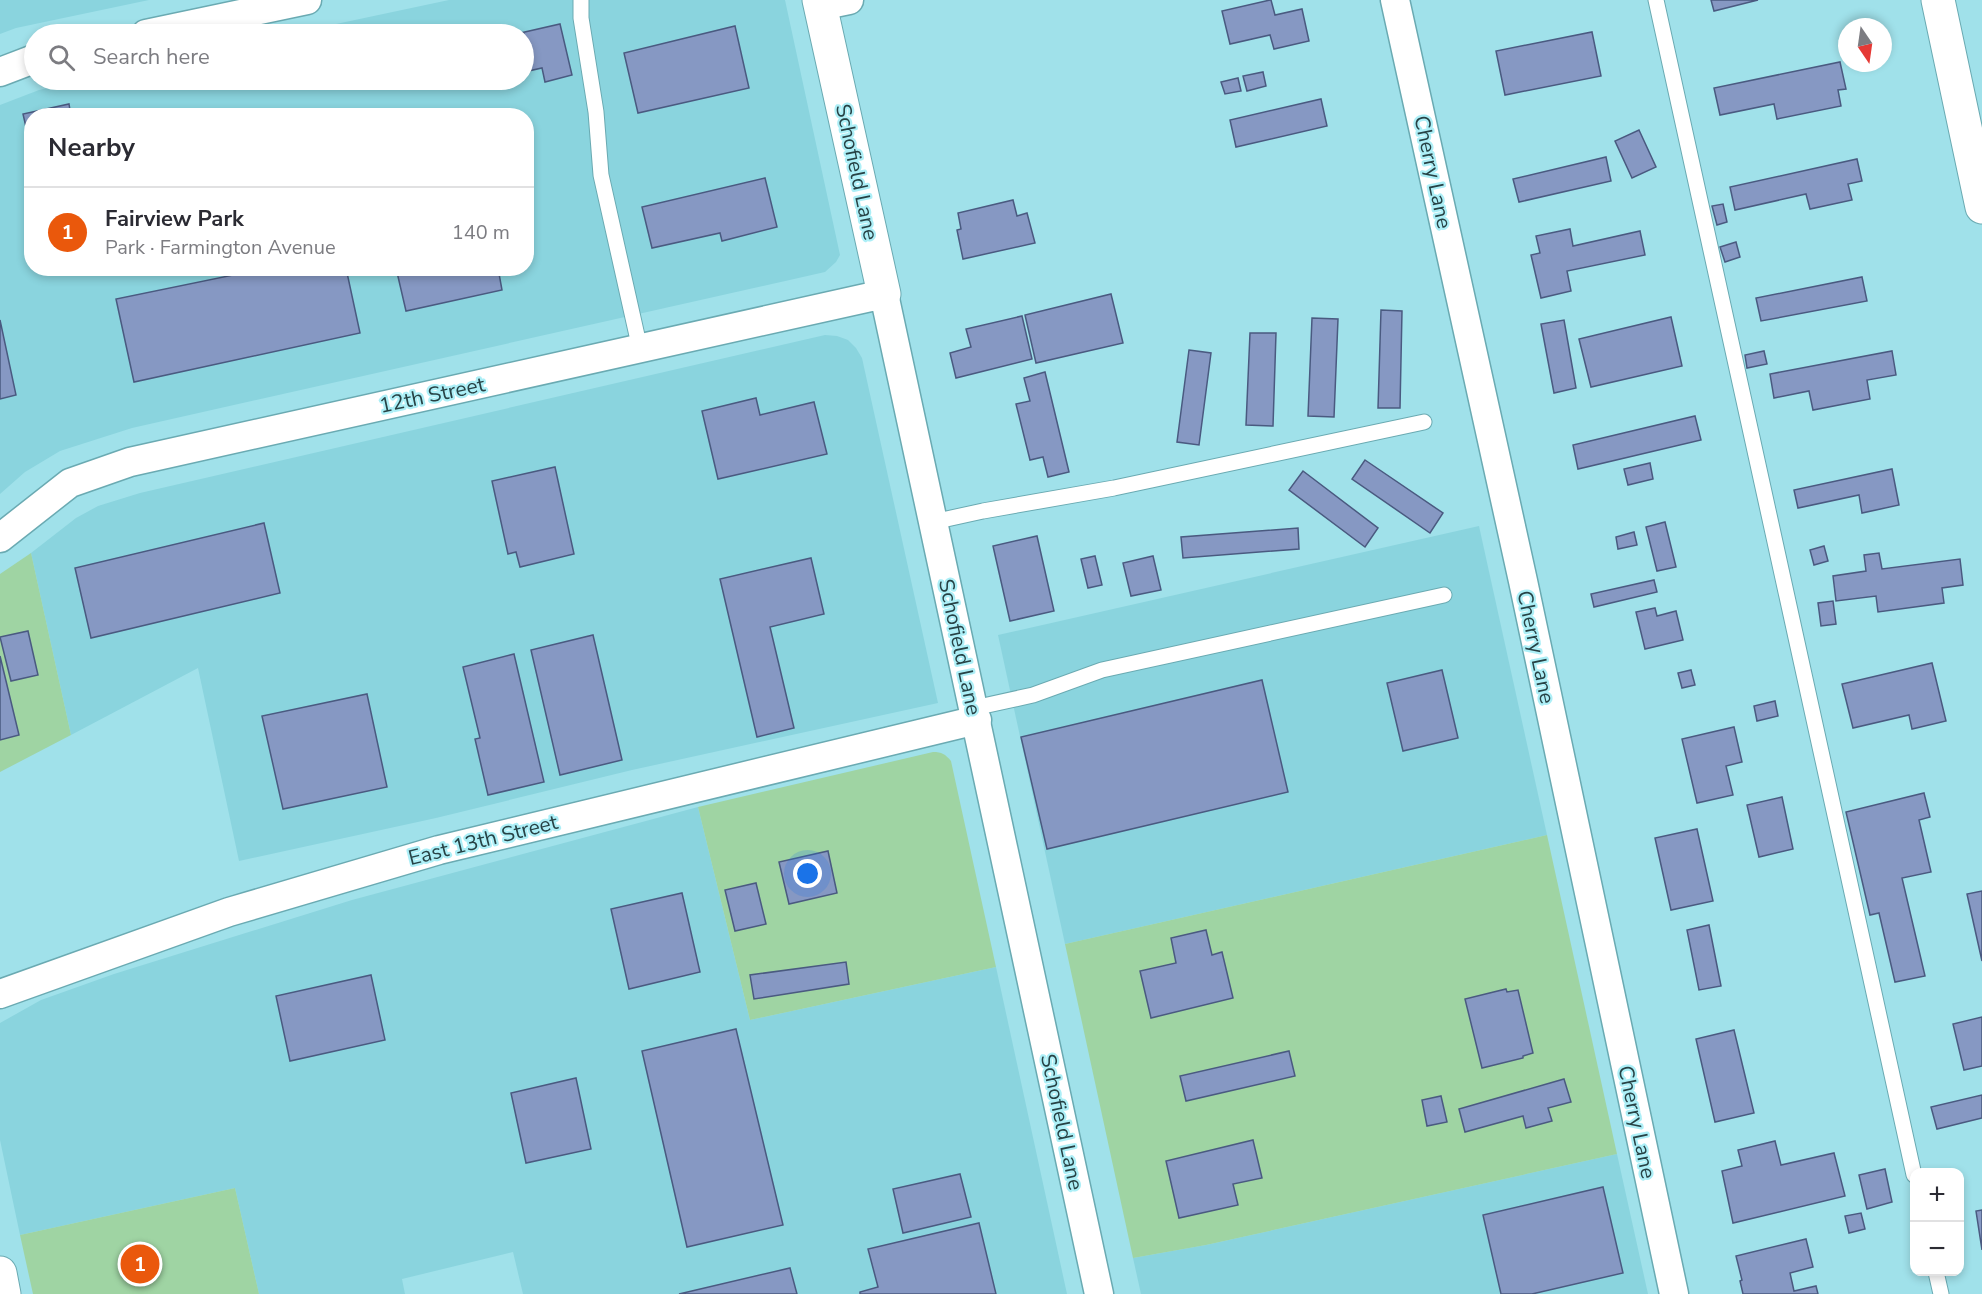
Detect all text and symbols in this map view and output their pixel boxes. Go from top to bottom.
north arrow [1838,18,1892,72]
search box [24,24,534,90]
icon: search [45,41,78,74]
text: Search here [93,42,210,72]
street label: Schofield Lane [829,101,885,243]
street label: Cherry Lane [1407,113,1459,231]
text: Nearby [48,130,135,165]
text: Fairview Park [105,204,244,234]
text: 1 [62,219,74,246]
text: 140 m [452,219,510,246]
text: Park · Farmington Avenue [105,234,336,261]
street label: 12th Street [377,370,488,420]
street label: Schofield Lane [932,576,988,718]
street label: Cherry Lane [1510,588,1562,706]
street label: East 13th Street [405,808,561,872]
your location [793,859,822,888]
street label: Schofield Lane [1034,1051,1090,1193]
street label: Cherry Lane [1611,1063,1663,1181]
map controls [1910,1168,1964,1276]
button: + [1910,1168,1964,1222]
button: − [1910,1222,1964,1276]
pin: 1 [120,1242,160,1286]

